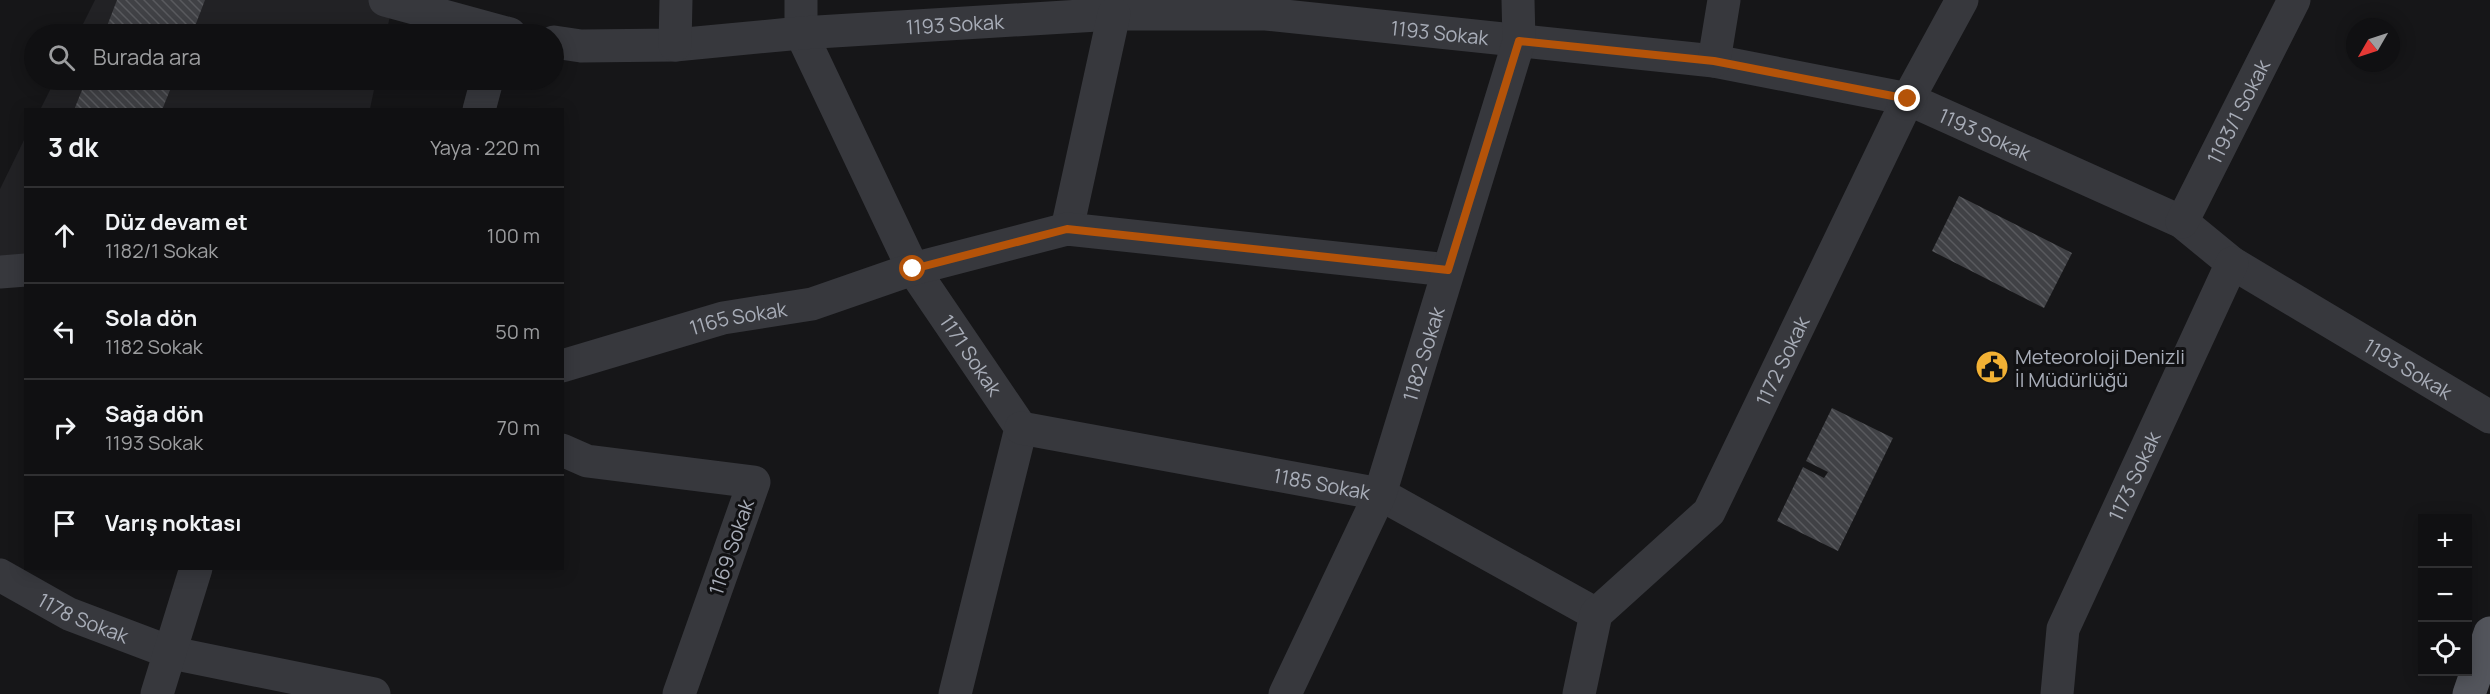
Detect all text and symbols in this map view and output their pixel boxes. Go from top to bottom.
street label: 1193 Sokak [905,7,1006,40]
street label: 1193 Sokak [1389,14,1491,51]
north arrow [2346,18,2400,72]
search box [24,24,564,90]
icon: search [45,41,78,74]
text: Burada ara [93,42,201,72]
street label: 1193/1 Sokak [2200,53,2276,168]
route end [1894,85,1920,111]
street label: 1193 Sokak [1935,101,2036,166]
text: 3 dk [48,129,98,165]
text: Yaya · 220 m [430,134,540,161]
text: Düz devam et [105,207,248,237]
icon: ahead [48,219,81,252]
text: 100 m [487,222,540,249]
text: 1182/1 Sokak [105,237,218,264]
route start [899,255,925,281]
street label: 1165 Sokak [686,294,790,341]
street label: 1182 Sokak [1396,302,1451,405]
text: Sola dön [105,303,197,333]
street label: 1171 Sokak [934,309,1009,402]
street label: 1172 Sokak [1749,310,1815,410]
icon: left [48,315,81,348]
text: 50 m [495,318,540,345]
street label: 1193 Sokak [2359,332,2458,406]
text: 1182 Sokak [105,333,203,360]
place label: Meteoroloji Denizli İl Müdürlüğü [2015,343,2185,393]
public building icon: Meteoroloji Denizli İl Müdürlüğü [1974,349,2010,385]
text: Sağa dön [105,399,204,429]
icon: right [48,411,81,444]
text: 70 m [497,414,540,441]
street label: 1173 Sokak [2101,426,2167,525]
text: 1193 Sokak [105,429,203,456]
street label: 1185 Sokak [1271,461,1374,506]
street label: 1169 Sokak [702,495,760,598]
icon: arrive [48,507,81,540]
text: Varış noktası [105,508,241,538]
map controls [2418,514,2472,676]
button: + [2418,514,2472,568]
button: − [2418,568,2472,622]
street label: 1178 Sokak [33,586,134,649]
button: locate [2418,622,2472,676]

